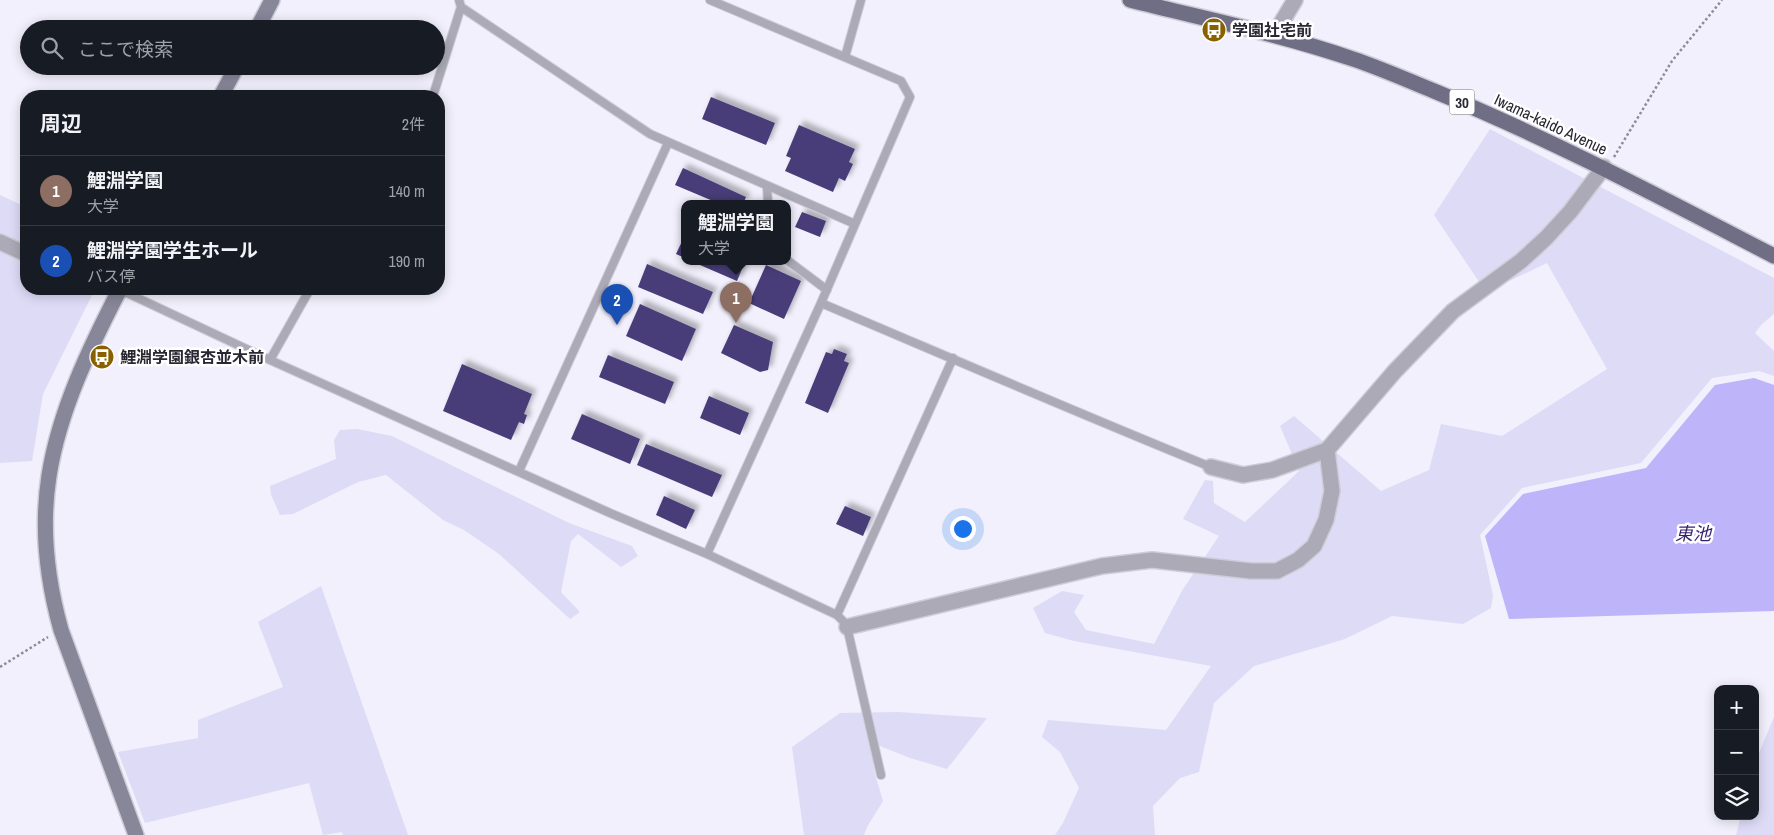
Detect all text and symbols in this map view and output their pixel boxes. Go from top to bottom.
bus stop icon: 学園社宅前 [1201,17,1227,43]
place label: 学園社宅前 [1232,19,1312,41]
search box [20,20,445,75]
icon: search [38,34,66,62]
text: ここで検索 [78,36,173,62]
street label: Iwama-kaido Avenue [1491,88,1611,160]
road number: 30 [1450,90,1474,114]
text: 周辺 [40,109,82,138]
text: 2件 [402,113,425,135]
text: 鯉淵学園 [87,167,163,193]
text: 1 [52,180,60,202]
text: 140 m [389,180,425,202]
text: 大学 [87,195,119,217]
popup [681,200,791,265]
text: 鯉淵学園 [698,209,774,235]
text: 鯉淵学園学生ホール [87,237,258,263]
text: 大学 [698,237,730,259]
text: 2 [52,250,60,272]
text: 190 m [389,250,425,272]
text: バス停 [87,265,135,287]
pin: 1 [720,282,752,323]
pin: 2 [601,284,633,325]
bus stop icon: 鯉淵学園銀杏並木前 [89,344,115,370]
place label: 鯉淵学園銀杏並木前 [120,346,264,368]
your location [950,516,976,542]
water label: 東池 [1675,521,1713,546]
map controls [1714,685,1759,820]
button: + [1714,685,1759,730]
button: − [1714,730,1759,775]
button: layers [1714,775,1759,820]

